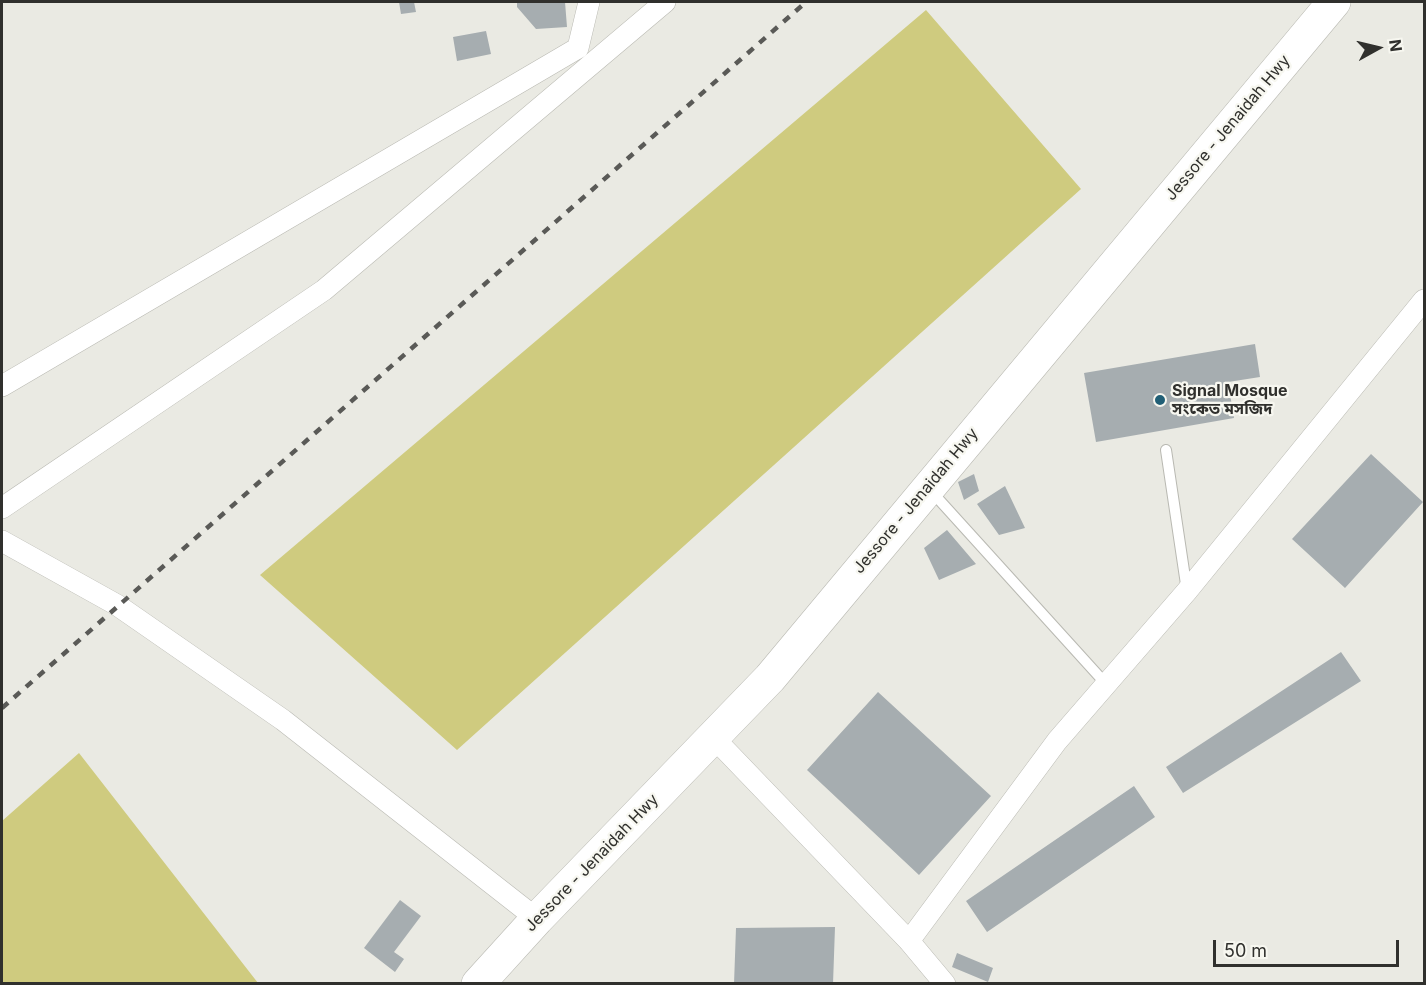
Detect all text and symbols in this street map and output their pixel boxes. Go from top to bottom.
north arrow [1348,18,1408,78]
text: N [1385,38,1407,53]
street label: Jessore - Jenaidah Hwy [1162,51,1294,205]
place label: Signal Mosque সংকেত মসজিদ [1172,381,1288,419]
marker: Signal Mosque সংকেত মসজিদ [1153,393,1167,407]
street label: Jessore - Jenaidah Hwy [850,424,982,578]
street label: Jessore - Jenaidah Hwy [521,790,663,936]
scale bar [1216,928,1402,966]
text: 50 m [1224,940,1267,961]

